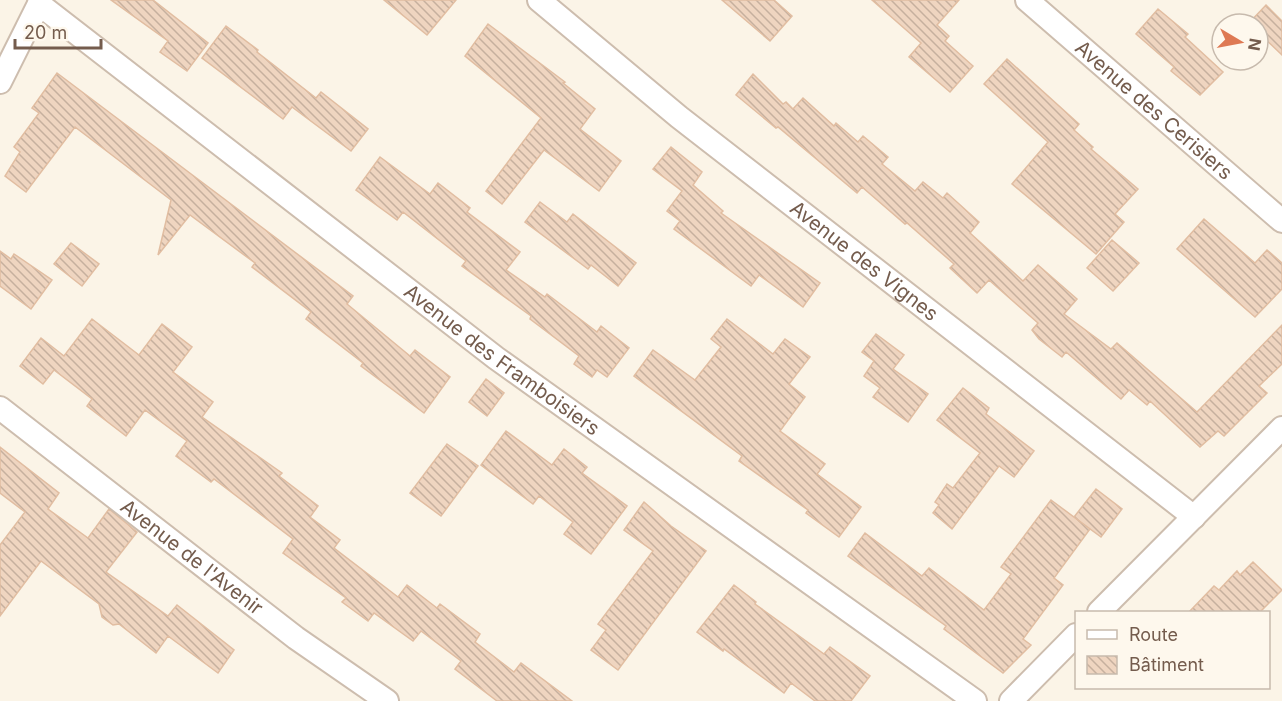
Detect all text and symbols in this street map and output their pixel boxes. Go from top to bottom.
scale bar [15,12,100,50]
north arrow [1210,12,1270,72]
text: 20 m [24,22,67,43]
street label: Avenue des Cerisiers [1070,35,1237,185]
text: N [1244,37,1266,52]
street label: Avenue des Vignes [785,196,943,326]
street label: Avenue des Framboisiers [399,279,604,440]
street label: Avenue de l'Avenir [116,494,268,620]
legend [1075,611,1270,689]
text: Route [1129,624,1178,645]
text: Bâtiment [1129,654,1204,675]

